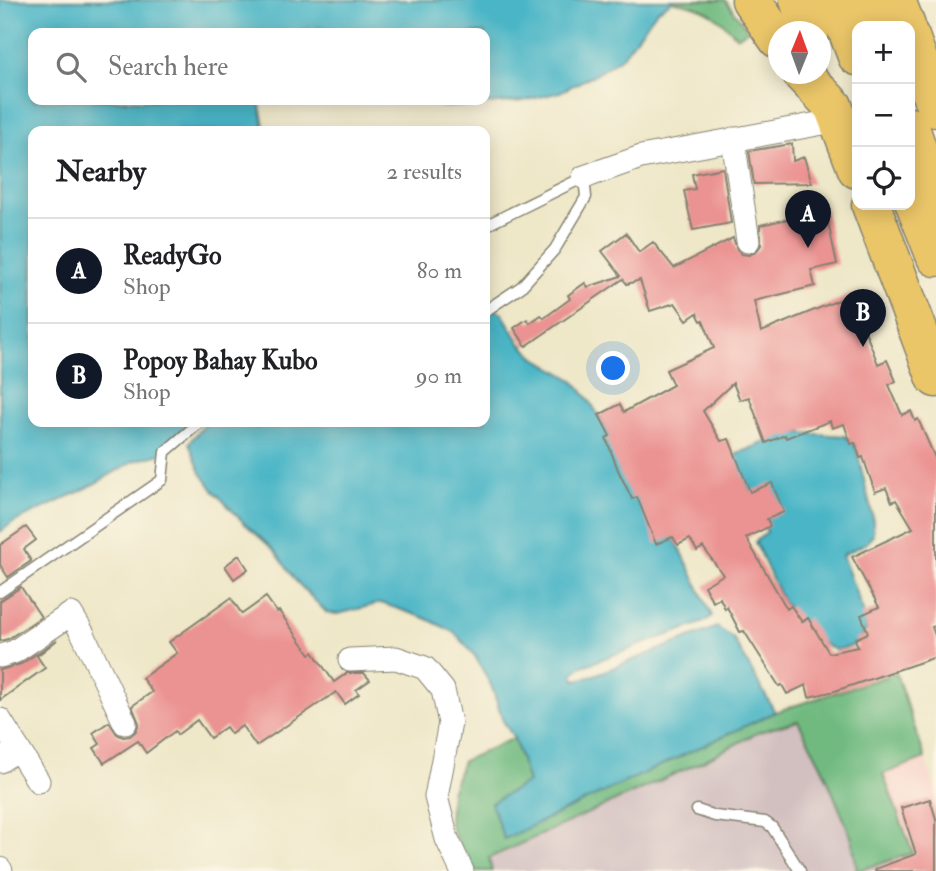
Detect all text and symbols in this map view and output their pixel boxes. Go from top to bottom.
north arrow [768,21,831,84]
map controls [852,21,915,210]
button: + [852,21,915,84]
search box [28,28,490,105]
icon: search [52,48,90,86]
text: Search here [108,51,228,83]
button: − [852,84,915,147]
button: locate [852,147,915,210]
text: Nearby [56,153,146,190]
text: 2 results [387,157,462,186]
pin: A [785,190,831,248]
text: ReadyGo [123,240,222,272]
text: A [72,256,86,285]
text: 80 m [417,256,462,285]
text: Shop [123,272,171,301]
pin: B [840,289,886,347]
text: Popoy Bahay Kubo [123,345,318,377]
your location [596,351,630,385]
text: B [71,361,87,390]
text: 90 m [416,361,462,390]
text: Shop [123,377,171,406]

